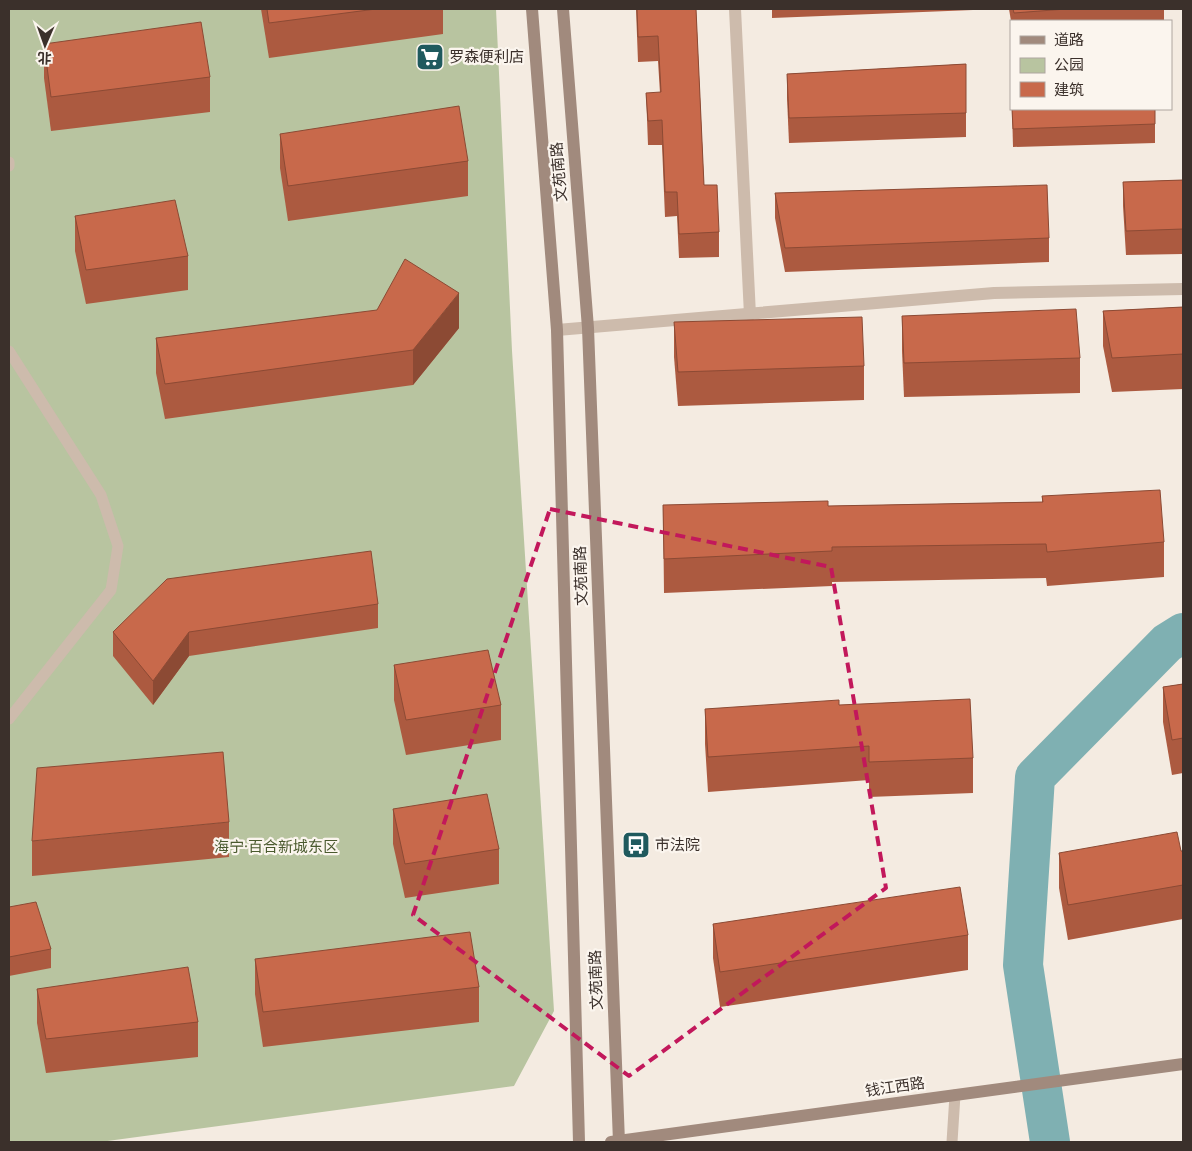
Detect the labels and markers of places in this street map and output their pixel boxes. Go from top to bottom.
supermarket icon: 罗森便利店 [415,42,445,72]
place label: 罗森便利店 [449,48,524,66]
bus stop icon: 市法院 [621,830,651,860]
place label: 市法院 [655,836,700,854]

